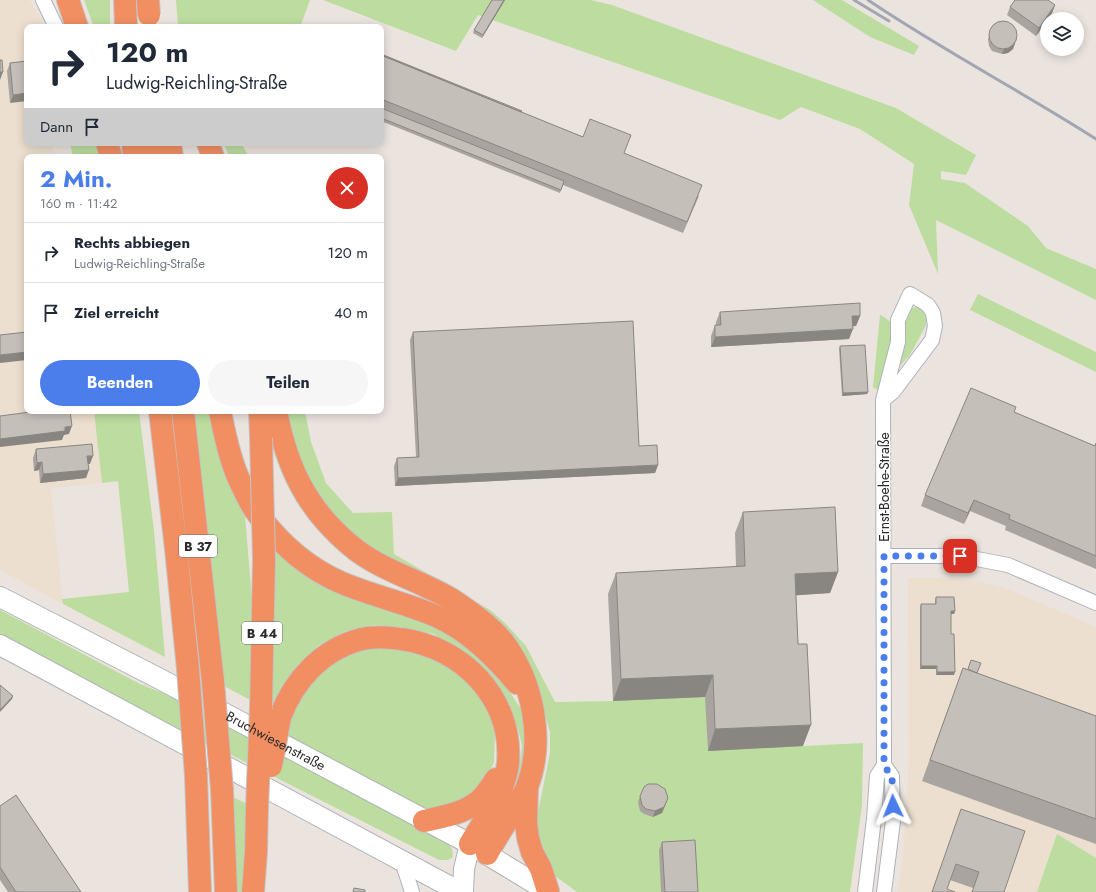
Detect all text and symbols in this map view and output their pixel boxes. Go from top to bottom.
map controls [1040,12,1084,56]
button: layers [1040,12,1084,56]
text: 120 m [106,32,189,73]
icon: right [40,40,92,92]
text: Ludwig-Reichling-Straße [106,70,287,96]
text: Dann [40,116,73,138]
icon: arrive [81,116,103,138]
text: 2 Min. [40,161,112,196]
button: close [326,167,368,209]
text: 160 m · 11:42 [40,194,117,213]
text: Rechts abbiegen [74,232,190,254]
icon: right [40,242,62,264]
text: 120 m [328,242,368,264]
text: Ludwig-Reichling-Straße [74,254,205,273]
icon: arrive [40,302,62,324]
text: Ziel erreicht [74,302,159,324]
text: 40 m [334,302,368,324]
button: Beenden [40,360,200,406]
button: Teilen [208,360,368,406]
street label: Ernst-Boehe-Straße [874,432,894,542]
road number: B 37 [179,535,217,557]
pin [943,539,977,573]
icon: arrive [949,545,971,567]
road number: B 44 [242,622,282,644]
street label: Bruchwiesenstraße [222,706,329,775]
position arrow [872,785,914,827]

